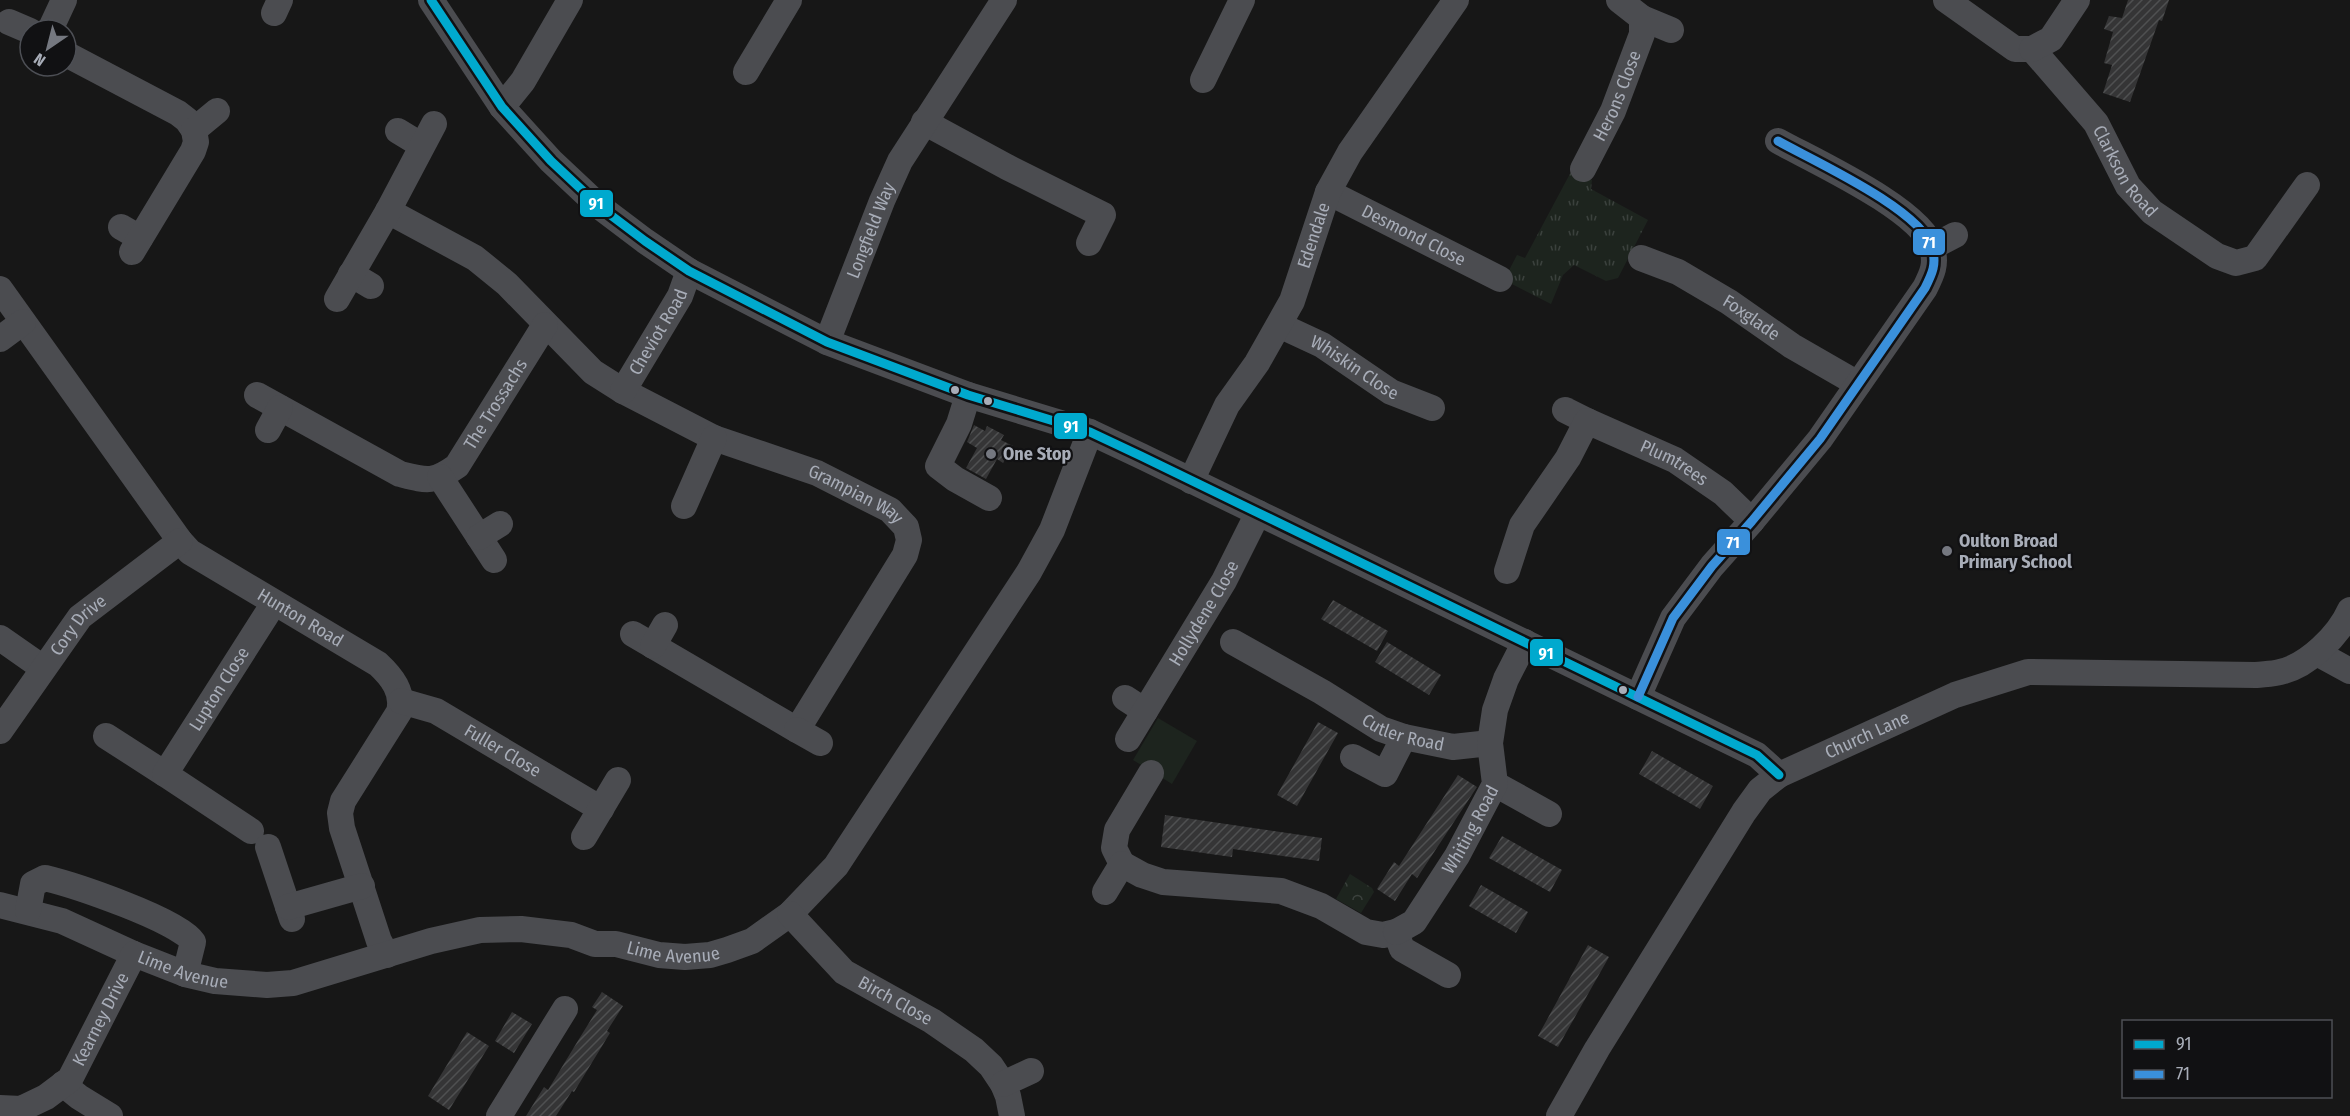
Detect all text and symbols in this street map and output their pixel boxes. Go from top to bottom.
north arrow [18,18,78,78]
street label: Herons Close [1588,47,1646,145]
text: N [30,49,49,70]
street label: Clarkson Road [2088,121,2162,222]
street label: Longfield Way [842,179,900,281]
line badge: 91 [579,189,614,218]
text: 91 [589,194,603,213]
street label: Edendale [1293,200,1335,271]
street label: Desmond Close [1358,200,1469,271]
line badge: 71 [1912,228,1946,256]
text: 71 [1922,233,1936,252]
street label: Cheviot Road [624,286,693,379]
street label: Foxglade [1719,290,1784,345]
street label: Whiskin Close [1307,330,1402,405]
street label: The Trossachs [459,355,532,454]
unlabelled marker [949,384,961,396]
unlabelled marker [982,395,994,407]
line badge: 91 [1053,412,1088,440]
text: 91 [1064,417,1078,436]
street label: Plumtrees [1637,435,1713,491]
place label: One Stop [1003,443,1072,465]
marker: One Stop [984,447,998,461]
street label: Grampian Way [806,460,908,528]
line badge: 71 [1716,528,1751,556]
place label: Oulton Broad Primary School [1959,530,2072,573]
text: 71 [1726,533,1740,552]
marker: Oulton Broad Primary School [1940,544,1954,558]
street label: Hollydene Close [1164,557,1243,670]
street label: Hunton Road [253,584,347,652]
street label: Cory Drive [45,590,111,660]
line badge: 91 [1529,638,1564,667]
street label: Lupton Close [184,643,254,735]
text: 91 [1539,644,1553,663]
unlabelled marker [1617,684,1629,696]
street label: Church Lane [1821,706,1913,764]
street label: Cutler Road [1358,709,1446,756]
street label: Fuller Close [460,719,545,782]
street label: Whiting Road [1437,782,1503,878]
street label: Lime Avenue [625,936,723,968]
street label: Lime Avenue [135,946,229,993]
street label: Kearney Drive [68,969,134,1070]
street label: Birch Close [854,971,936,1030]
legend [2122,1020,2332,1098]
text: 91 [2176,1033,2191,1055]
text: 71 [2176,1063,2190,1085]

